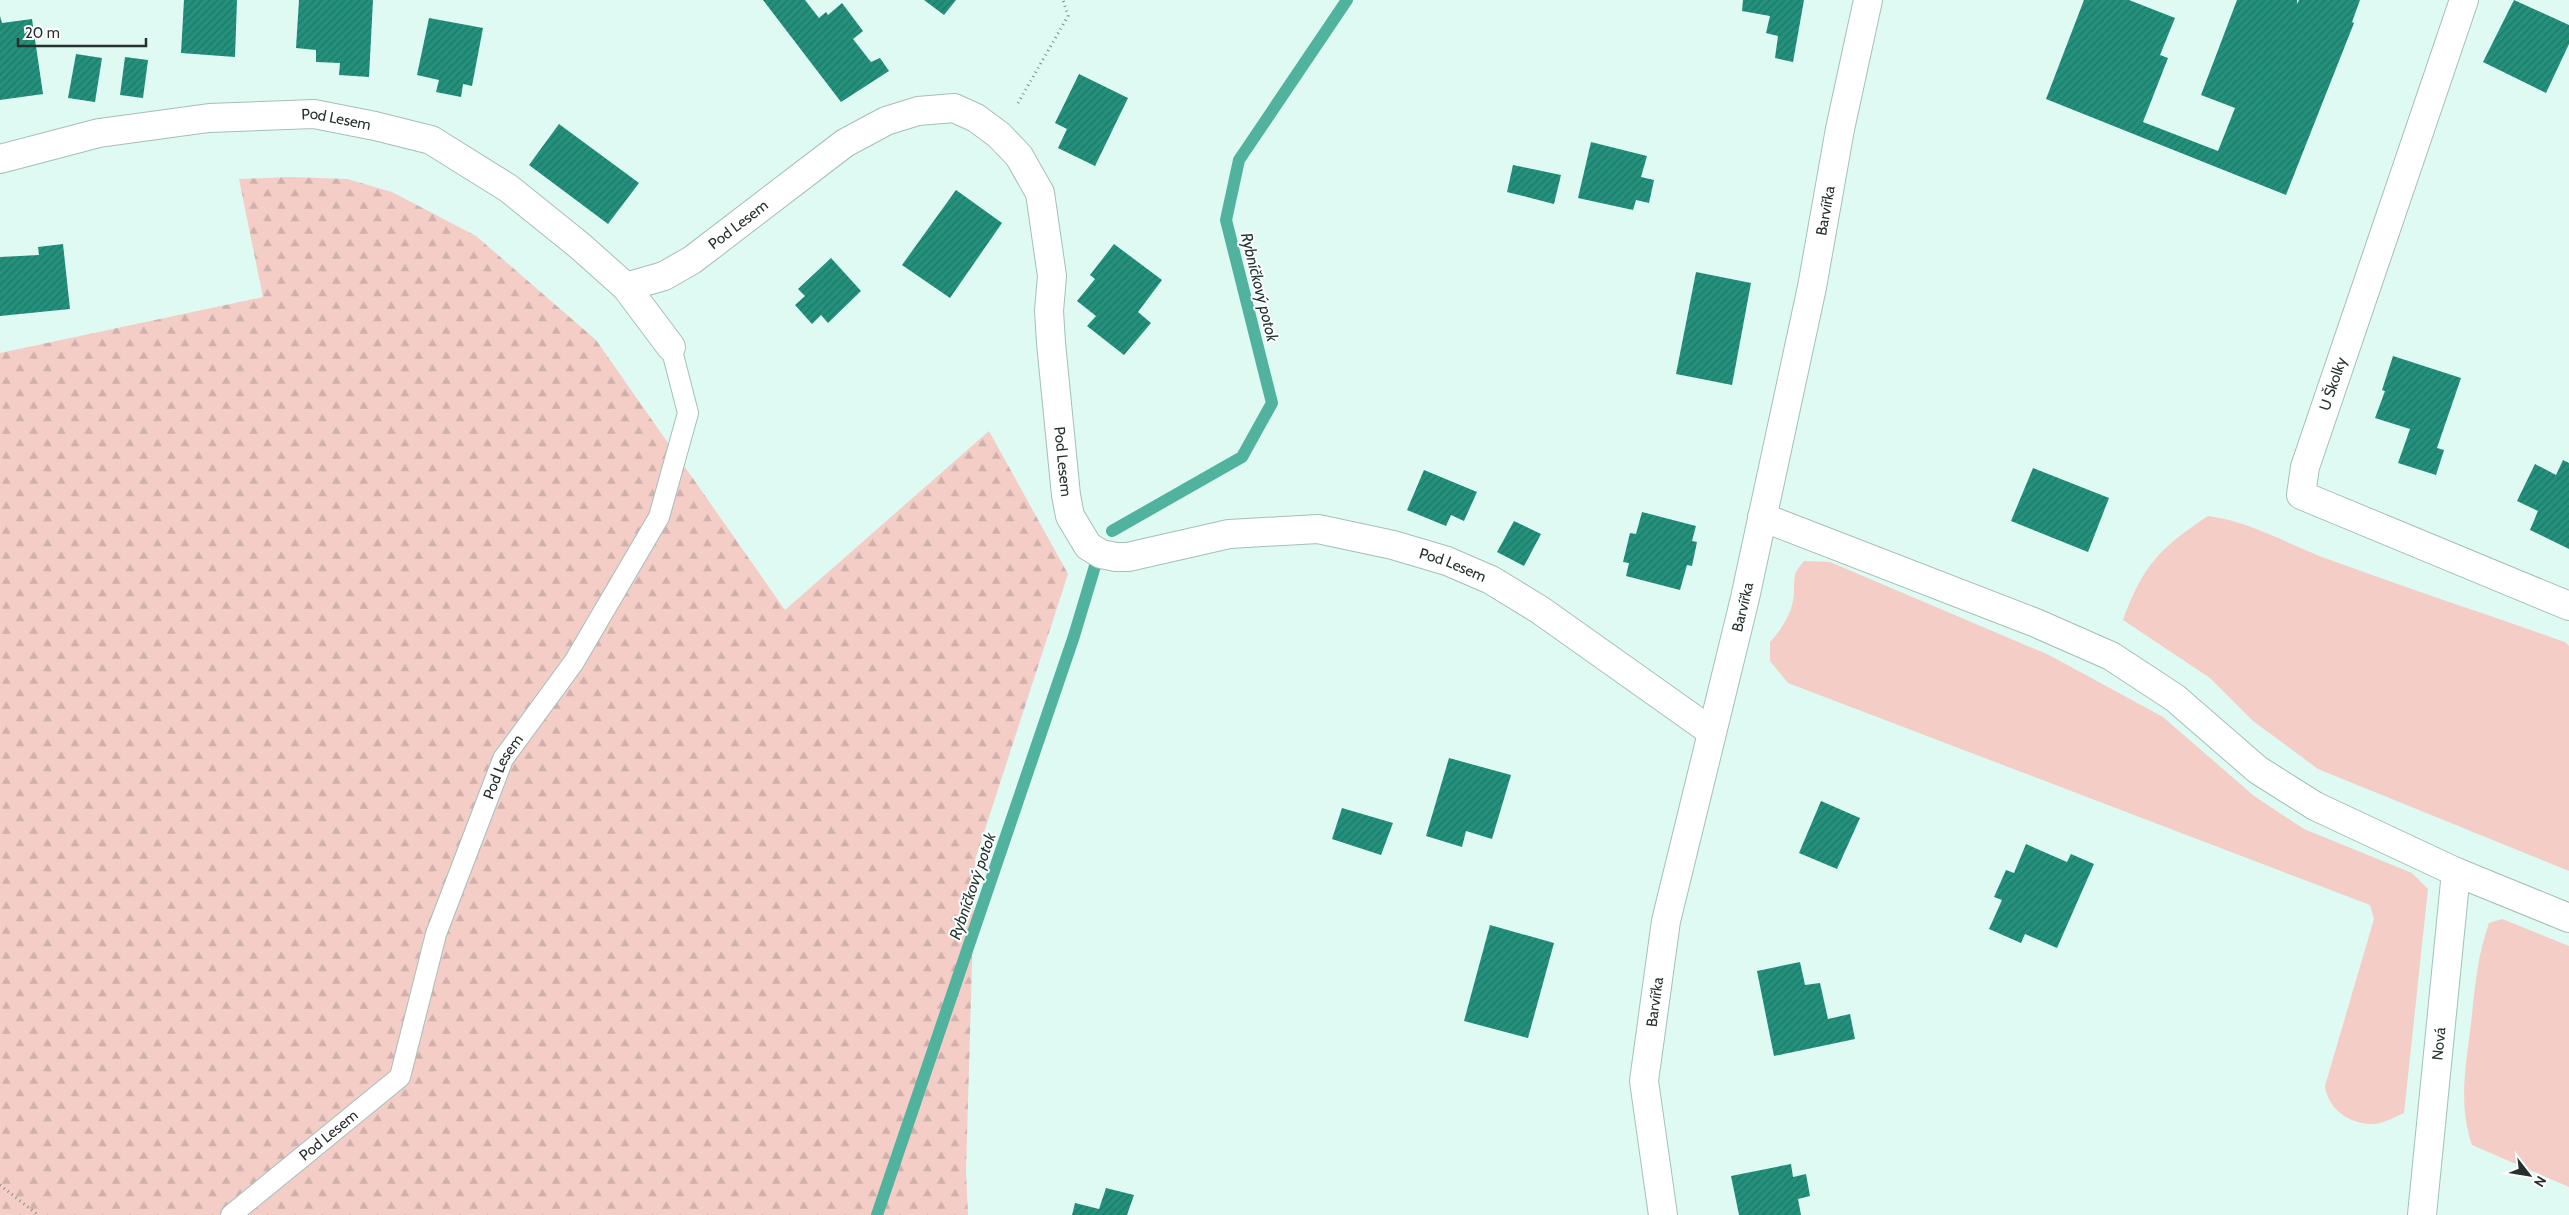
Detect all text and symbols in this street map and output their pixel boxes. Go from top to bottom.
scale bar [18,15,145,47]
text: 20 m [25,24,60,42]
street label: Pod Lesem [301,105,372,134]
street label: Barvířka [1812,184,1839,237]
street label: Pod Lesem [705,196,772,253]
water label: Rybníčkový potok [1237,231,1283,345]
street label: U Školky [2315,354,2351,413]
street label: Pod Lesem [1050,426,1075,497]
street label: Pod Lesem [1417,544,1489,586]
street label: Barvířka [1728,580,1757,634]
street label: Pod Lesem [479,731,527,802]
water label: Rybníčkový potok [945,829,1000,942]
street label: Barvířka [1643,975,1667,1028]
street label: Nová [2428,1026,2450,1061]
street label: Pod Lesem [296,1106,362,1165]
north arrow [2504,1150,2554,1200]
text: N [2530,1173,2550,1191]

